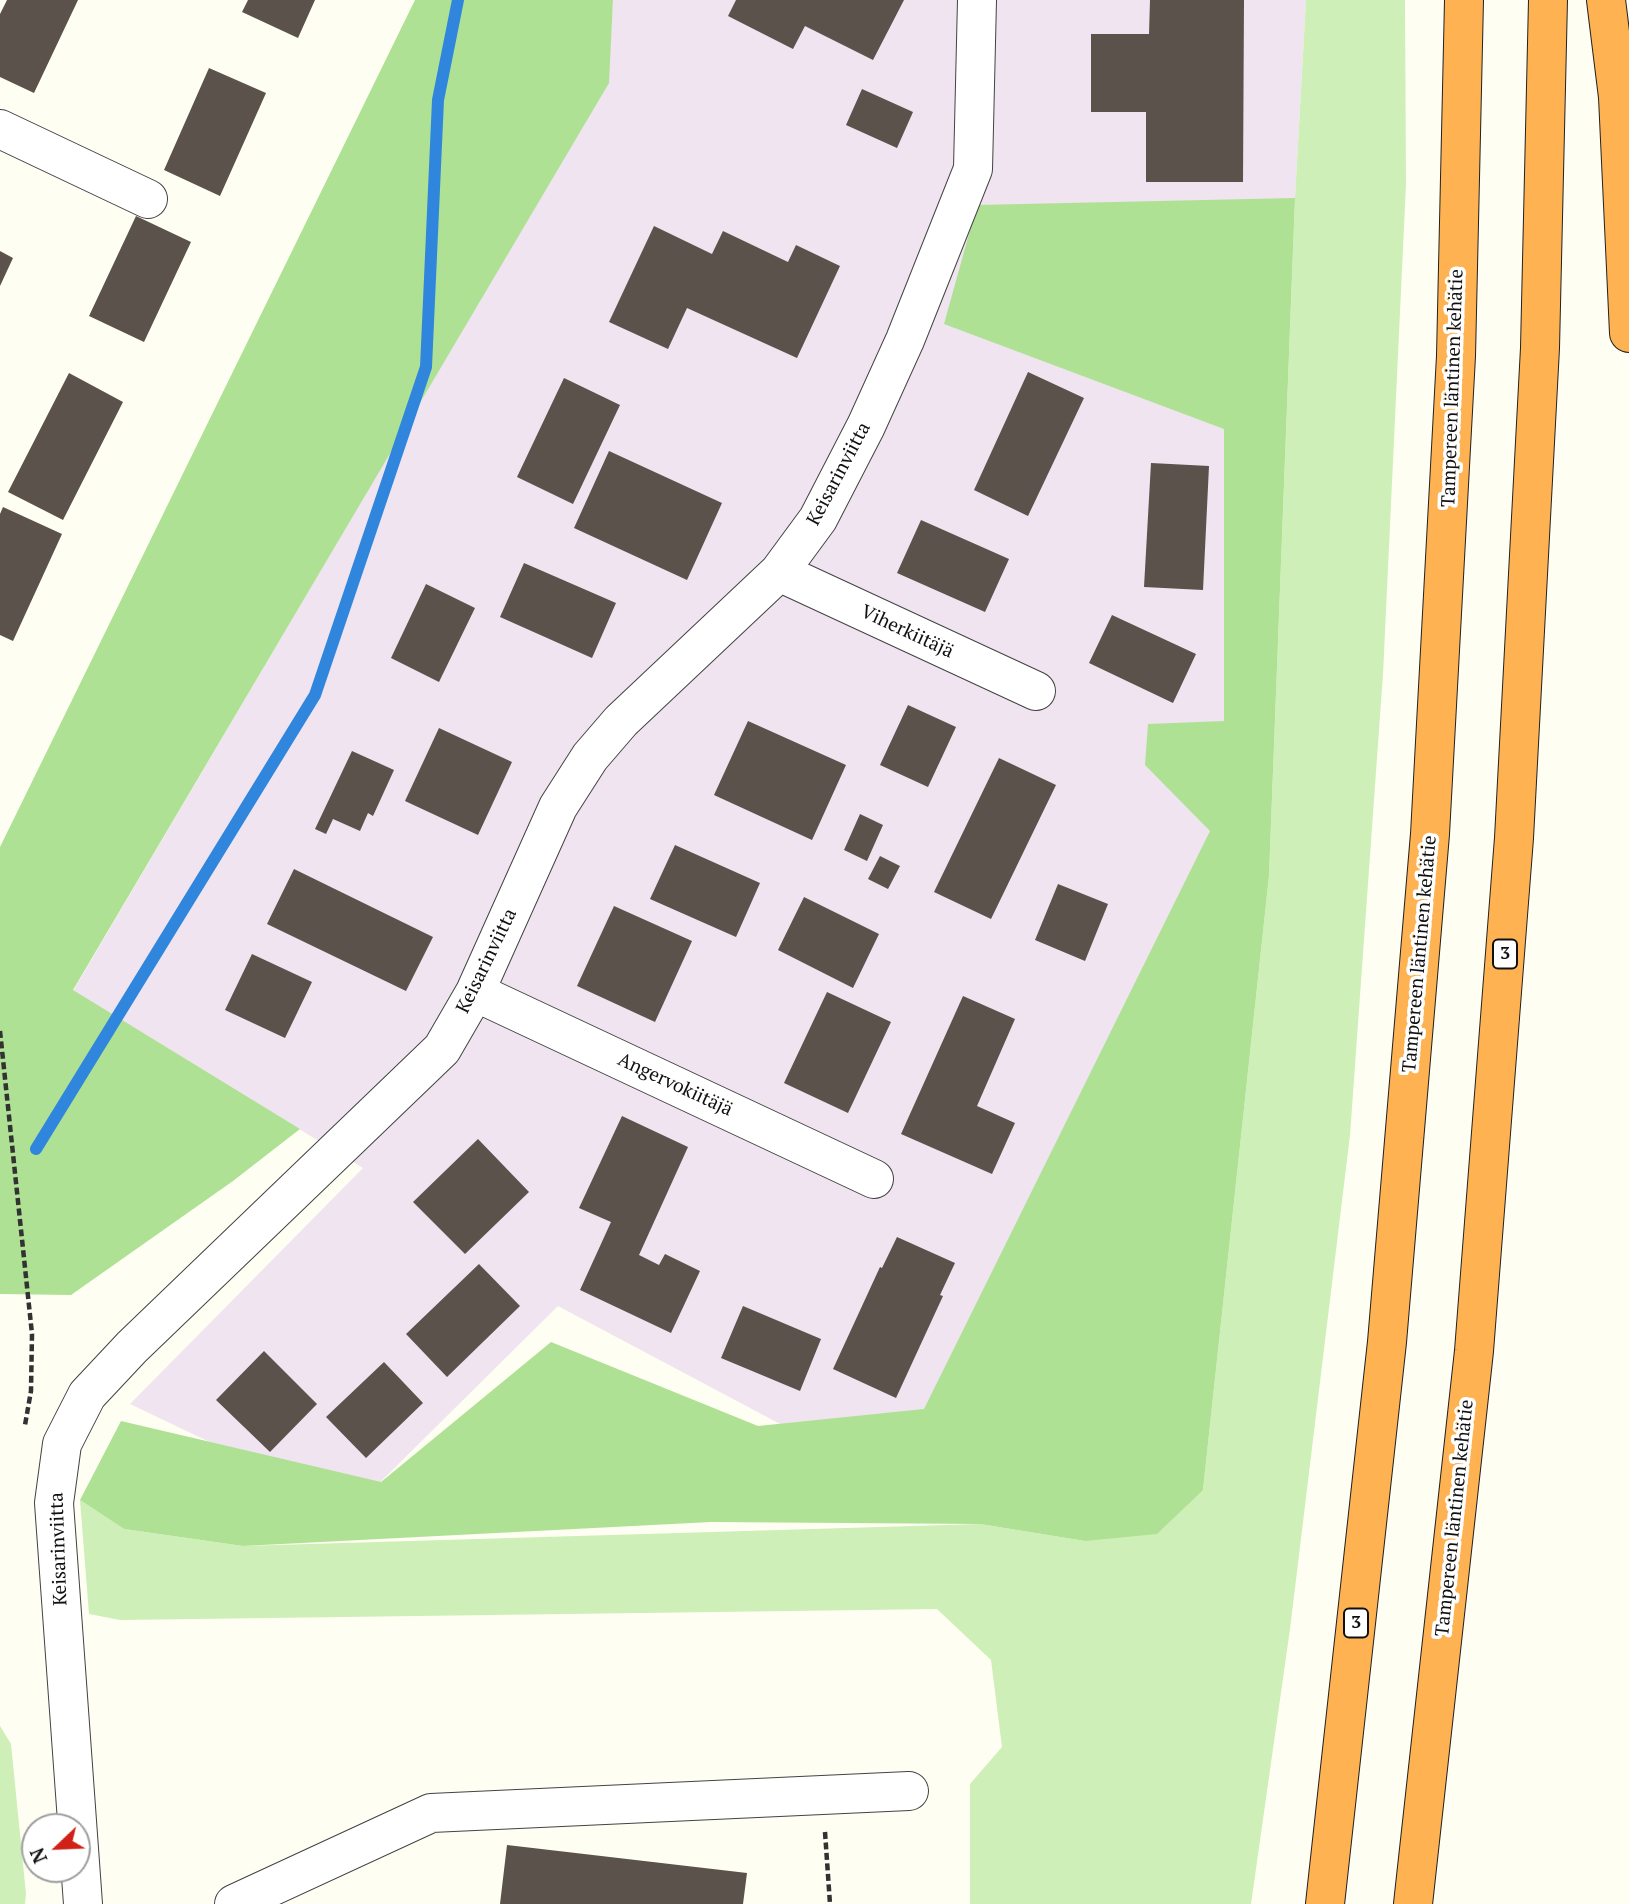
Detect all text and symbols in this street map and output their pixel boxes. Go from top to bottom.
street label: Tampereen läntinen kehätie [1437,269,1469,507]
street label: Keisarinviitta [802,419,876,529]
street label: Viherkiitäjä [857,601,957,663]
street label: Tampereen läntinen kehätie [1398,834,1442,1074]
street label: Keisarinviitta [452,905,522,1017]
road number: 3 [1493,939,1517,968]
street label: Angervokiitäjä [614,1048,736,1122]
street label: Tampereen läntinen kehätie [1431,1398,1479,1638]
street label: Keisarinviitta [46,1492,72,1606]
road number: 3 [1344,1608,1368,1638]
north arrow [21,1813,91,1883]
text: N [24,1844,52,1867]

